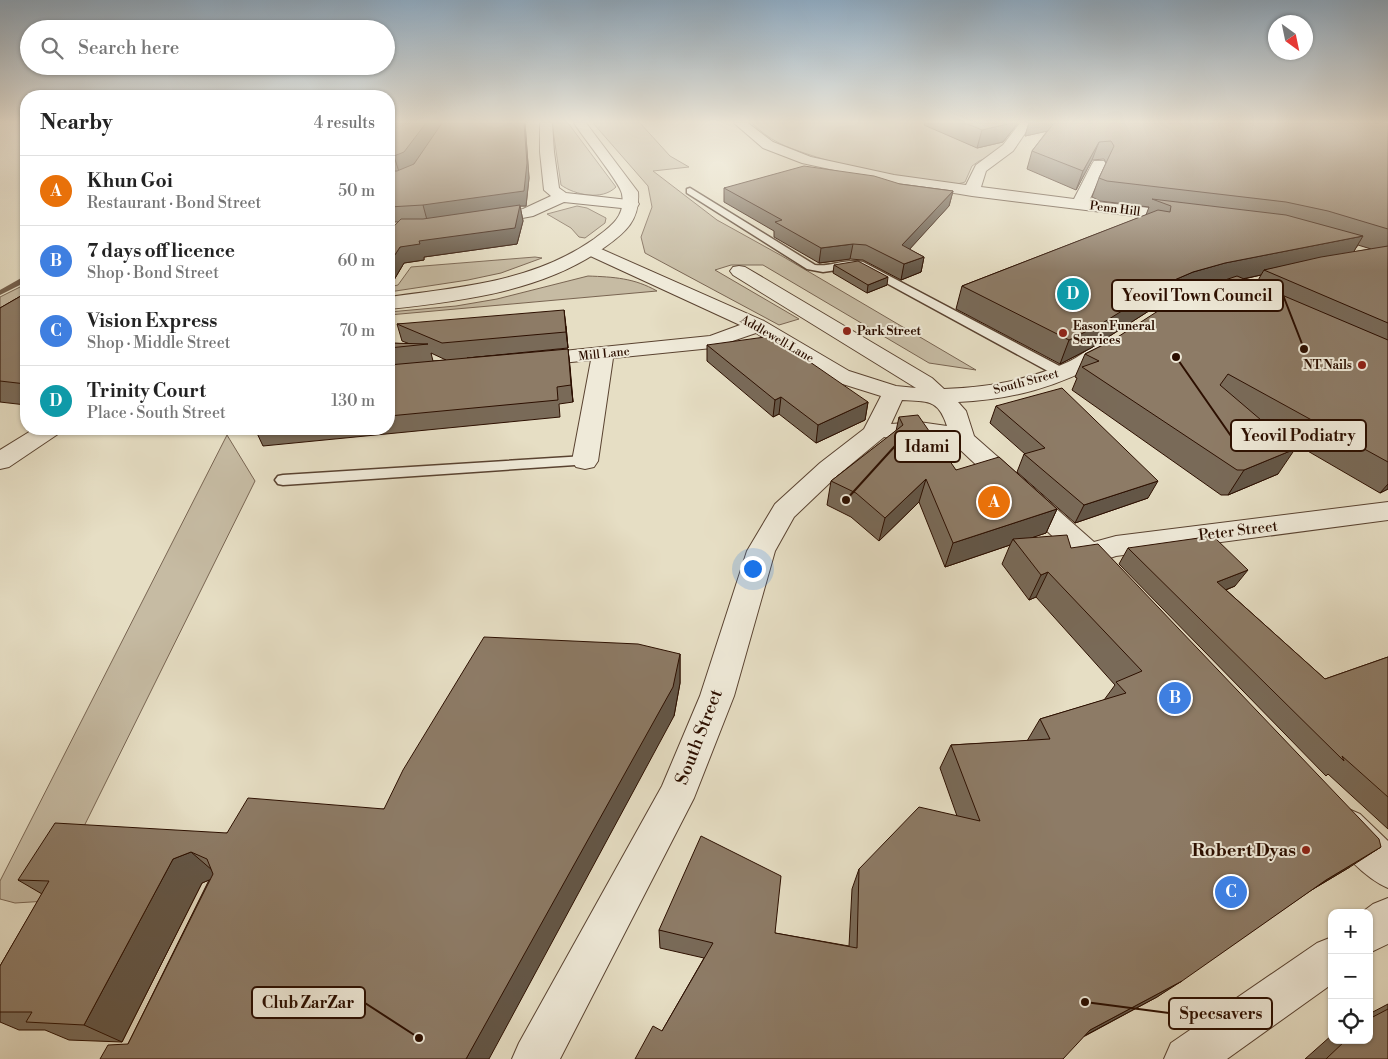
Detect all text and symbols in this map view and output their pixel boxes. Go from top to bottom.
north arrow [1268,15,1313,60]
search box [20,20,395,75]
icon: search [38,34,66,62]
text: Search here [78,36,179,60]
text: Nearby [40,110,113,136]
text: 4 results [314,113,375,133]
text: Khun Goi [87,169,173,193]
text: A [50,181,62,201]
text: 50 m [338,181,375,201]
text: Restaurant · Bond Street [87,193,261,213]
street label: Penn Hill [1089,198,1142,220]
text: 7 days off licence [87,239,235,263]
text: B [50,251,62,271]
text: 60 m [337,251,375,271]
text: Shop · Bond Street [87,263,219,283]
pin: D [1057,275,1089,313]
callout: Yeovil Town Council [1112,280,1283,311]
text: Yeovil Town Council [1122,286,1273,306]
text: Vision Express [87,309,217,333]
street label: Addlewell Lane [737,311,816,366]
place label: Eason Funeral Services [1073,319,1155,348]
text: C [50,321,62,341]
text: 70 m [339,321,375,341]
place label: Park Street [857,324,922,339]
marker: Park Street [841,325,853,337]
marker: Eason Funeral Services [1057,327,1069,339]
text: Shop · Middle Street [87,333,230,353]
street label: Mill Lane [578,344,630,364]
place label: NT Nails [1303,358,1352,373]
marker: NT Nails [1356,359,1368,371]
street label: South Street [992,366,1061,398]
text: Trinity Court [87,379,206,403]
text: D [50,391,62,411]
text: 130 m [331,391,375,411]
text: Place · South Street [87,403,226,423]
callout: Yeovil Podiatry [1231,420,1366,451]
text: Yeovil Podiatry [1240,426,1356,446]
callout: Idami [895,431,960,462]
text: Idami [905,437,949,457]
pin: A [978,483,1010,521]
street label: Peter Street [1197,517,1280,545]
your location [740,556,766,582]
pin: B [1159,679,1191,717]
street label: South Street [670,685,728,788]
place label: Robert Dyas [1192,839,1296,862]
marker: Robert Dyas [1300,844,1312,856]
pin: C [1215,873,1247,911]
map controls [1328,909,1373,1044]
button: + [1328,909,1373,954]
button: − [1328,954,1373,999]
callout: Club ZarZar [252,987,365,1018]
text: Club ZarZar [262,993,354,1013]
callout: Specsavers [1169,998,1272,1029]
button: locate [1328,999,1373,1044]
text: Specsavers [1180,1004,1263,1024]

